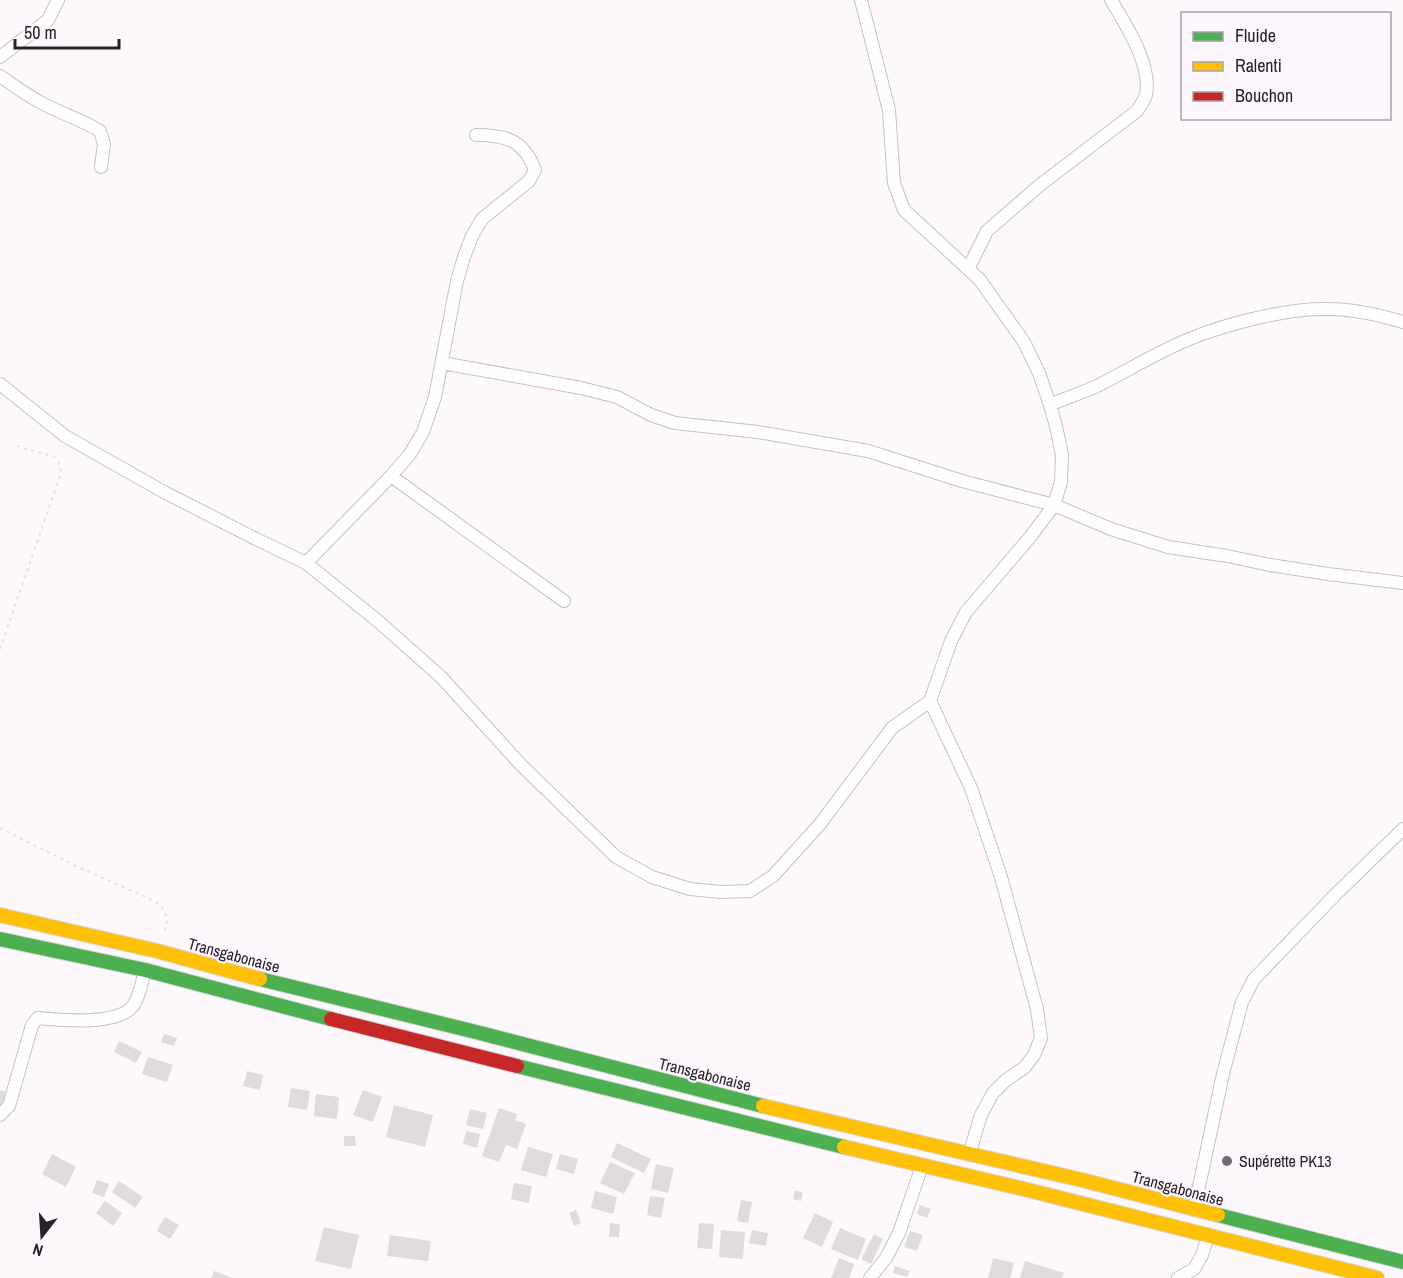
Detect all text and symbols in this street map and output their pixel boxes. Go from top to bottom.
scale bar [15,12,118,50]
legend [1181,12,1391,120]
text: 50 m [24,20,57,45]
text: Fluide [1235,23,1276,48]
text: Ralenti [1235,53,1282,78]
text: Bouchon [1235,83,1293,108]
street label: Transgabonaise [186,932,282,978]
street label: Transgabonaise [657,1052,753,1096]
place label: Supérette PK13 [1239,1150,1332,1172]
marker: Supérette PK13 [1220,1154,1234,1168]
street label: Transgabonaise [1130,1165,1226,1211]
north arrow [12,1206,72,1266]
text: N [30,1238,45,1262]

